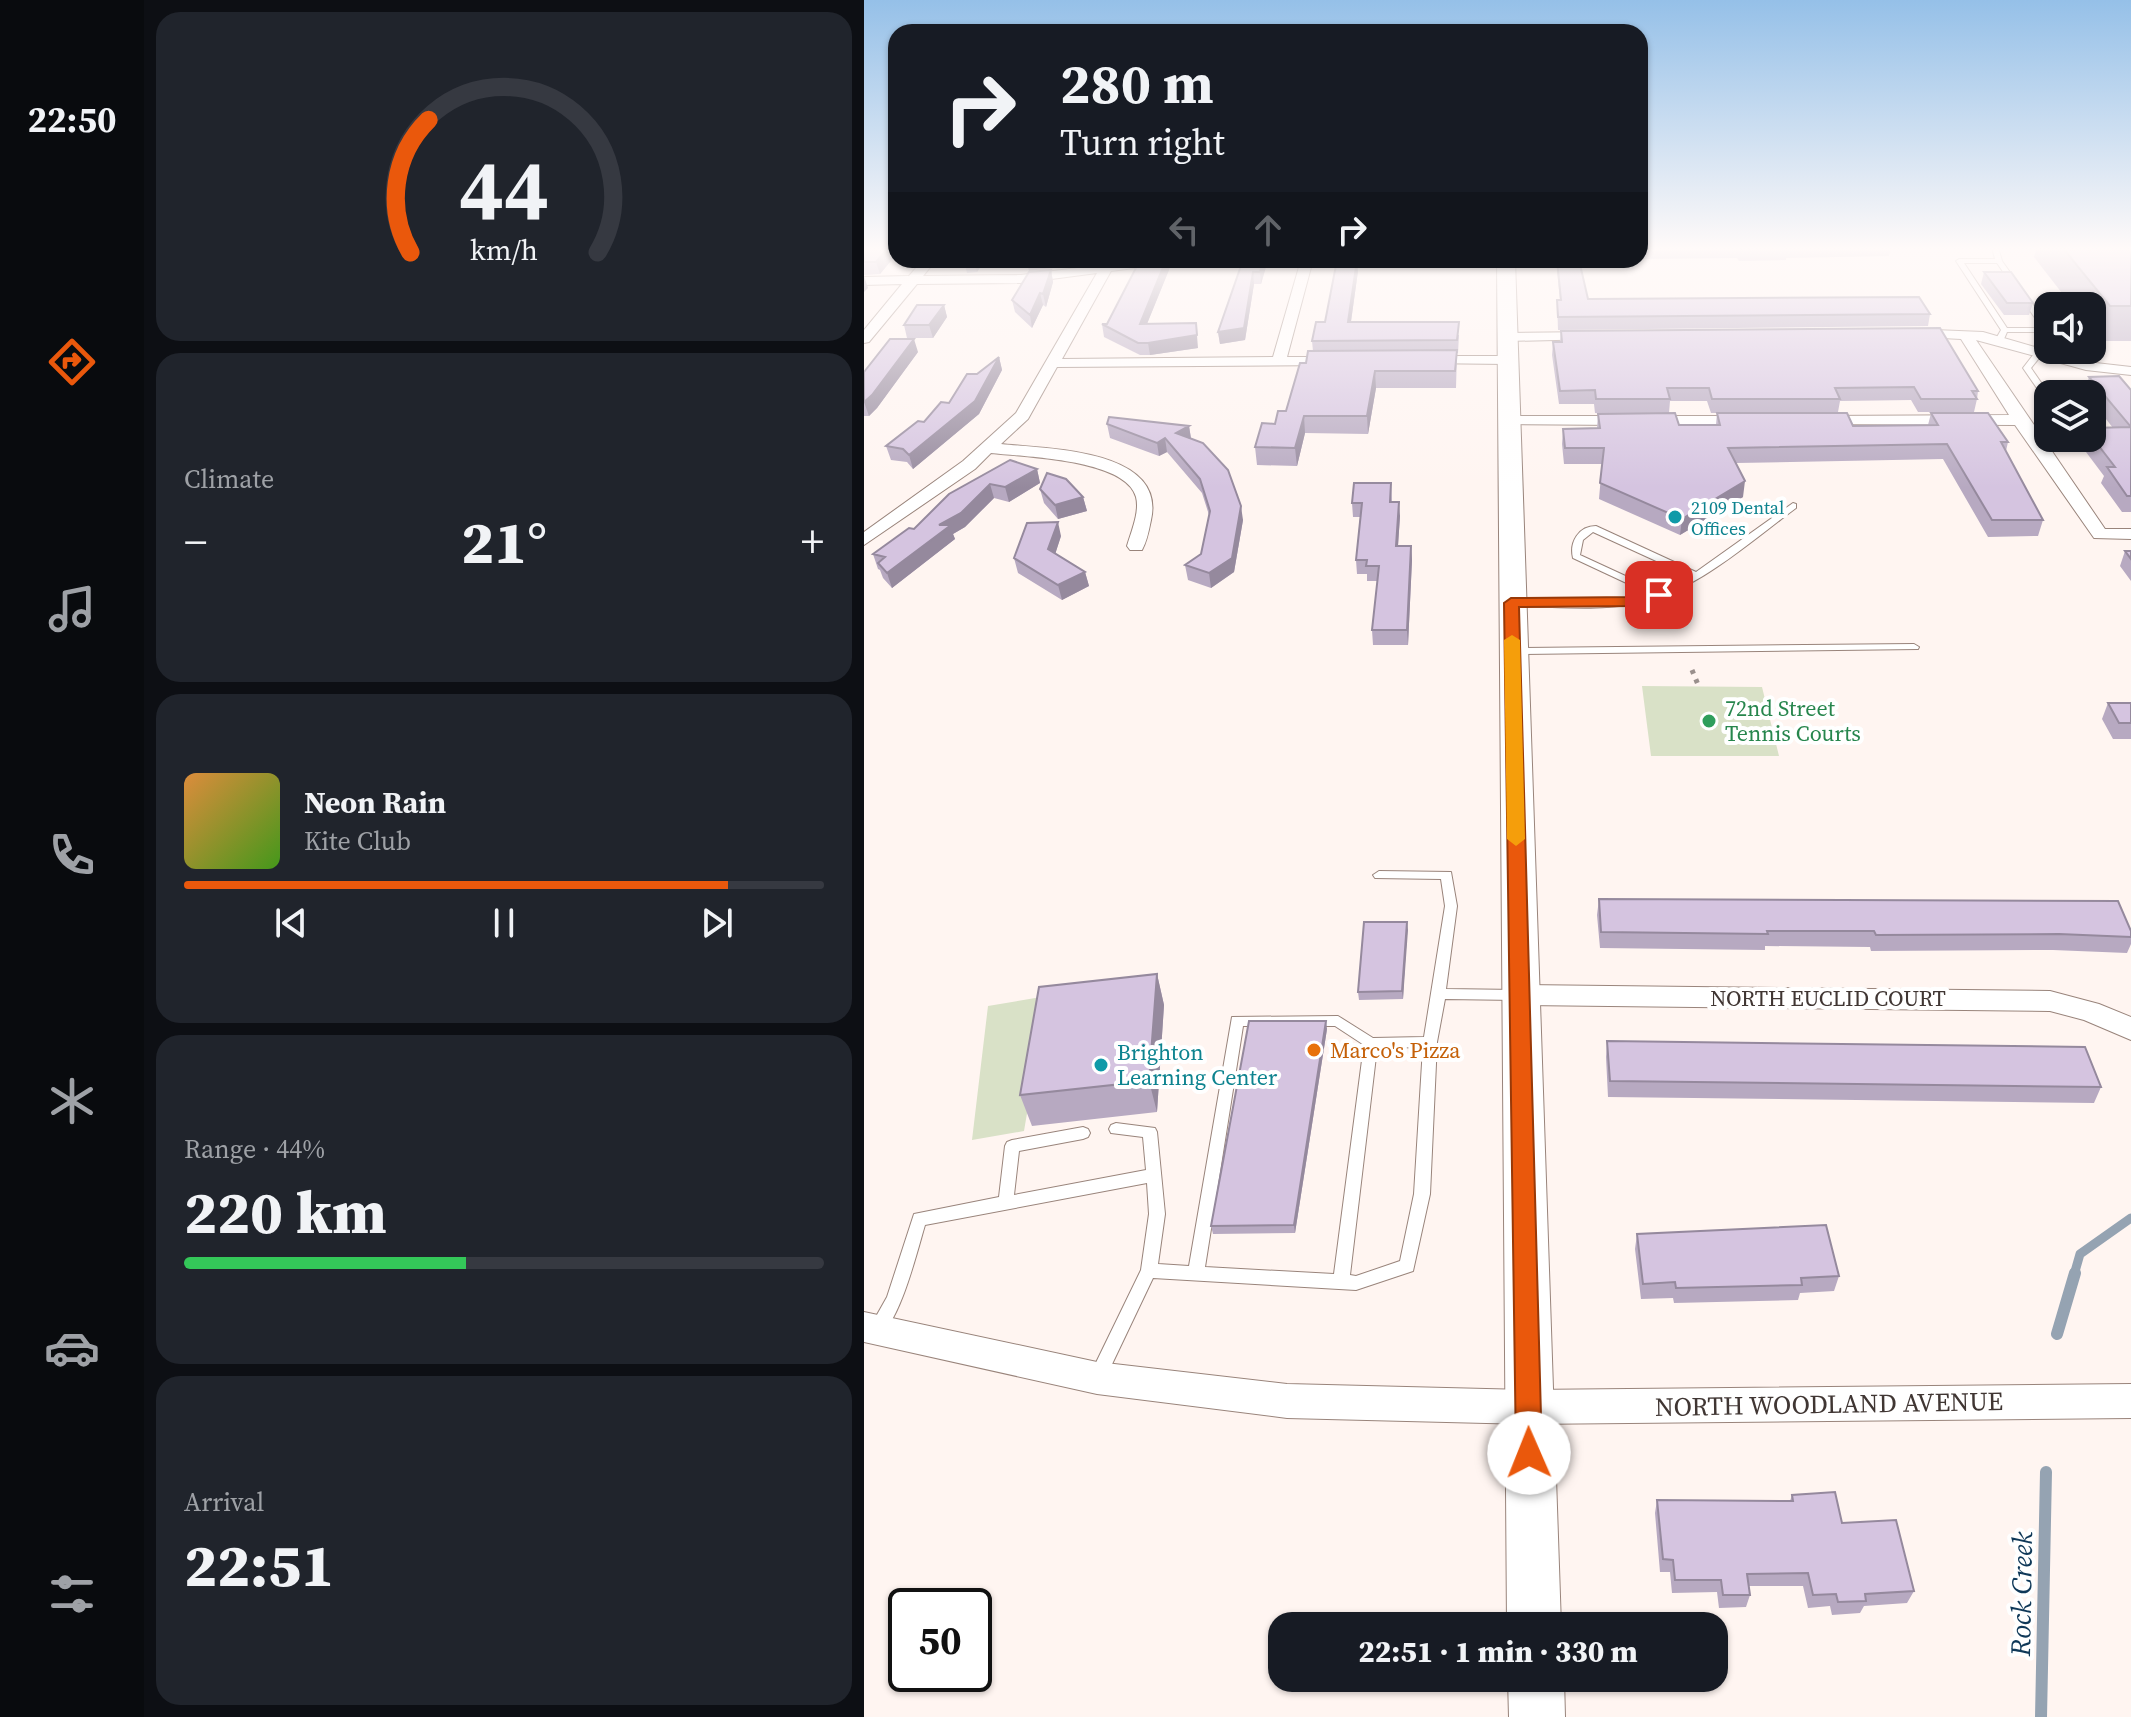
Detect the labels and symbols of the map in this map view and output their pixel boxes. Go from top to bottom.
place label: 2109 Dental Offices [1691,495,1784,541]
marker: 2109 Dental Offices [1666,508,1684,526]
pin [1625,561,1693,629]
place label: 72nd Street Tennis Courts [1725,693,1861,748]
marker: 72nd Street Tennis Courts [1700,712,1718,730]
street label: NORTH EUCLID COURT [1710,983,1946,1013]
place label: Marco's Pizza [1330,1035,1461,1065]
place label: Brighton Learning Center [1117,1037,1278,1092]
marker: Marco's Pizza [1305,1041,1323,1059]
marker: Brighton Learning Center [1092,1056,1110,1074]
street label: NORTH WOODLAND AVENUE [1655,1383,2003,1425]
position arrow [1487,1411,1571,1495]
water label: Rock Creek [2001,1530,2041,1658]
speed limit sign: 50 [888,1588,992,1692]

